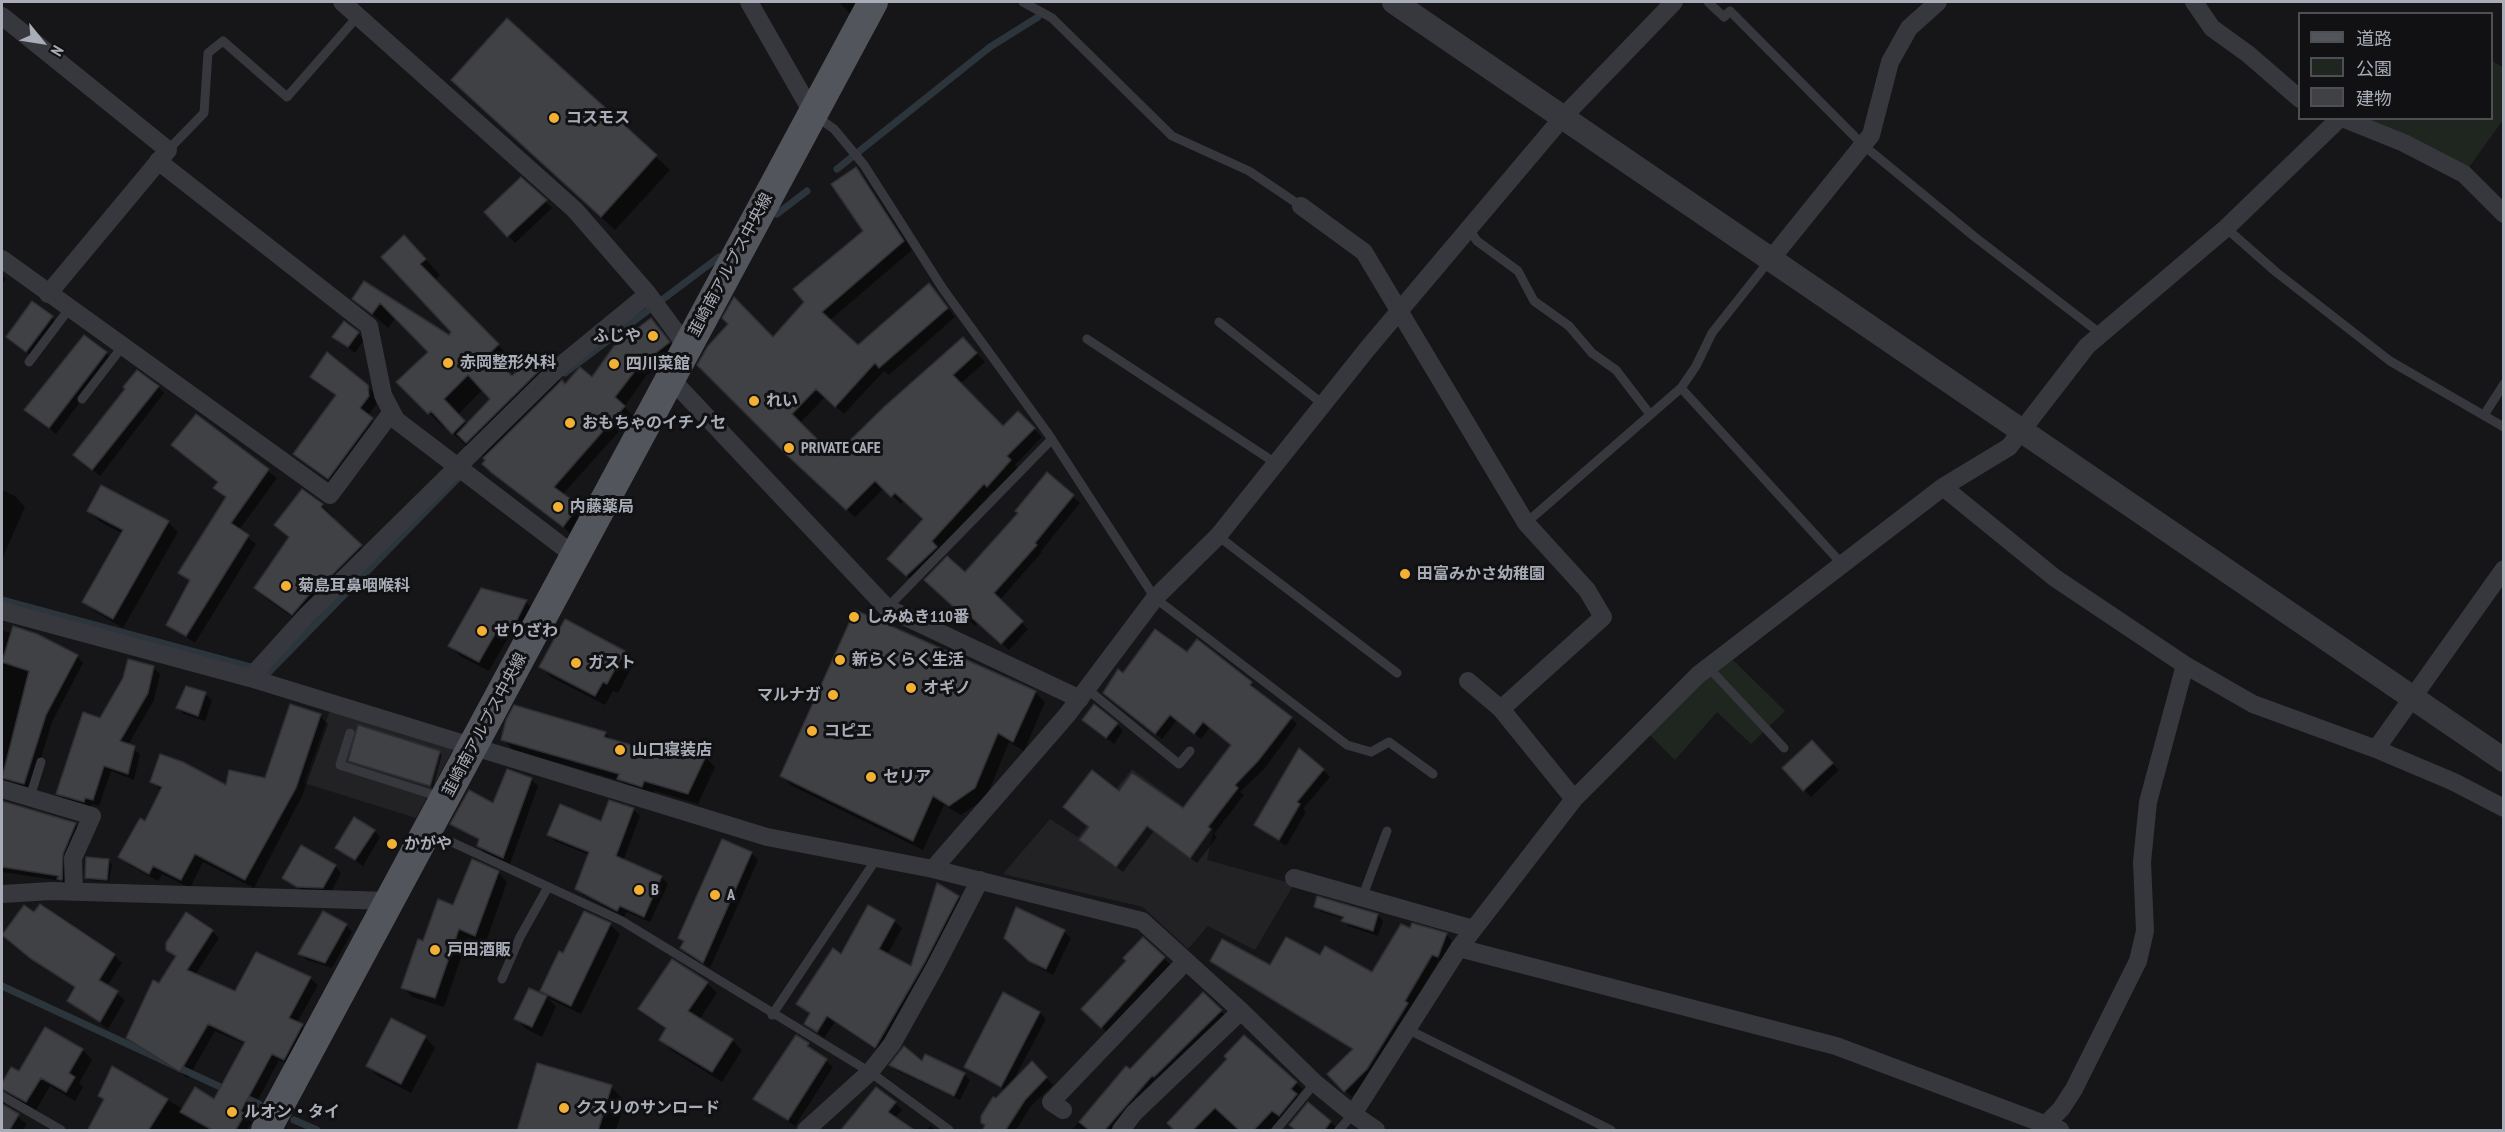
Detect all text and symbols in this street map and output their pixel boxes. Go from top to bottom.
north arrow [12,12,72,72]
legend [2298,12,2493,120]
text: 道路 [2356,27,2392,50]
text: N [47,42,68,60]
text: 公園 [2356,57,2392,80]
text: 建物 [2356,87,2392,110]
place label: コスモス [566,108,630,128]
marker: コスモス [547,111,561,125]
street label: 韮崎南アルプス中央線 [685,190,777,340]
place label: ふじや [593,326,641,346]
marker: ふじや [646,329,660,343]
place label: 赤岡整形外科 [460,353,556,373]
place label: 四川菜館 [626,354,690,374]
marker: 赤岡整形外科 [441,356,455,370]
marker: 四川菜館 [607,357,621,371]
place label: れい [766,391,798,411]
marker: れい [747,394,761,408]
place label: おもちゃのイチノセ [582,413,726,433]
marker: おもちゃのイチノセ [563,416,577,430]
place label: PRIVATE CAFE [801,438,881,458]
marker: PRIVATE CAFE [782,441,796,455]
place label: 内藤薬局 [570,497,634,517]
marker: 内藤薬局 [551,500,565,514]
place label: 田富みかさ幼稚園 [1417,564,1545,584]
marker: 田富みかさ幼稚園 [1398,567,1412,581]
place label: 菊島耳鼻咽喉科 [298,576,410,596]
marker: 菊島耳鼻咽喉科 [279,579,293,593]
place label: しみぬき110番 [866,607,969,627]
marker: しみぬき110番 [847,610,861,624]
place label: せりざわ [494,621,558,641]
marker: せりざわ [475,624,489,638]
street label: 韮崎南アルプス中央線 [439,650,531,800]
place label: 新らくらく生活 [852,650,964,670]
place label: ガスト [588,653,636,673]
marker: 新らくらく生活 [833,653,847,667]
marker: ガスト [569,656,583,670]
place label: オギノ [923,678,971,698]
marker: オギノ [904,681,918,695]
place label: マルナガ [757,685,821,705]
marker: マルナガ [826,688,840,702]
place label: コピエ [824,721,872,741]
marker: コピエ [805,724,819,738]
place label: 山口寝装店 [632,740,712,760]
marker: 山口寝装店 [613,743,627,757]
place label: セリア [883,767,931,787]
marker: セリア [864,770,878,784]
place label: かがや [404,834,452,854]
marker: かがや [385,837,399,851]
place label: B [651,880,659,900]
marker: B [632,883,646,897]
place label: A [727,885,735,905]
marker: A [708,888,722,902]
place label: 戸田酒販 [447,940,511,960]
marker: 戸田酒販 [428,943,442,957]
place label: クスリのサンロード [576,1098,720,1118]
marker: クスリのサンロード [557,1101,571,1115]
place label: ルオン・タイ [244,1102,340,1122]
marker: ルオン・タイ [225,1105,239,1119]

